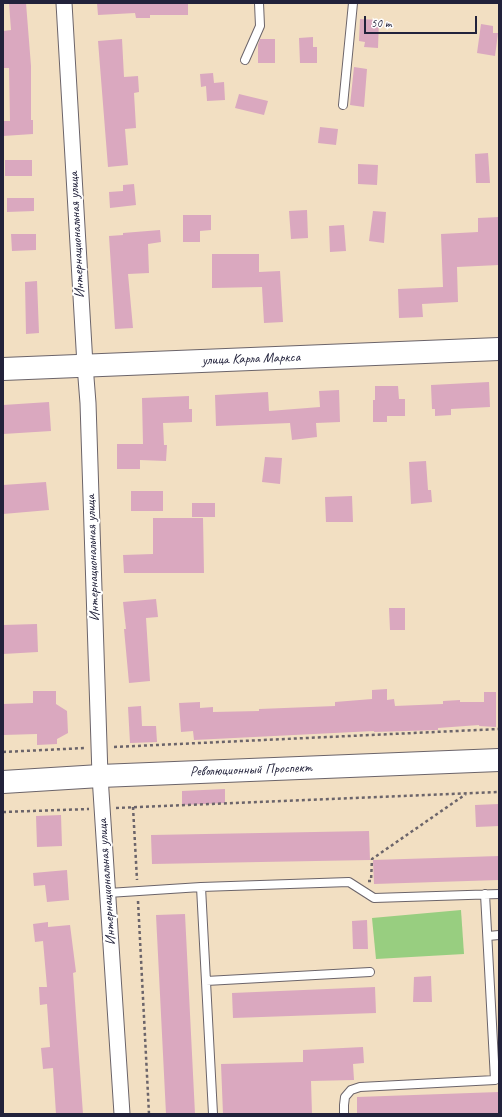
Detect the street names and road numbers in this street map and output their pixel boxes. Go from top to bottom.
street label: Интернациональная улица [65,171,89,299]
street label: улица Карла Маркса [201,349,301,369]
street label: Интернациональная улица [82,494,104,622]
street label: Революционный Проспект [190,759,312,781]
street label: Интернациональная улица [94,818,120,946]

